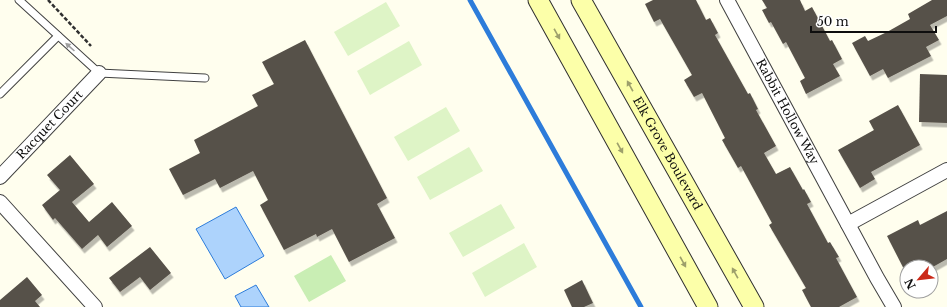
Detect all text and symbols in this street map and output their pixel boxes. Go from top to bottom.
scale bar [811,8,936,34]
text: 50 m [817,14,849,29]
one-way arrow [554,28,561,40]
one-way arrow [65,42,75,51]
street label: Rabbit Hollow Way [753,56,823,167]
one-way arrow [626,81,633,92]
street label: Racquet Court [13,87,86,162]
street label: Elk Grove Boulevard [630,94,706,212]
one-way arrow [616,142,623,154]
one-way arrow [679,256,686,268]
north arrow [899,259,939,299]
one-way arrow [731,267,738,279]
text: N [901,275,919,292]

